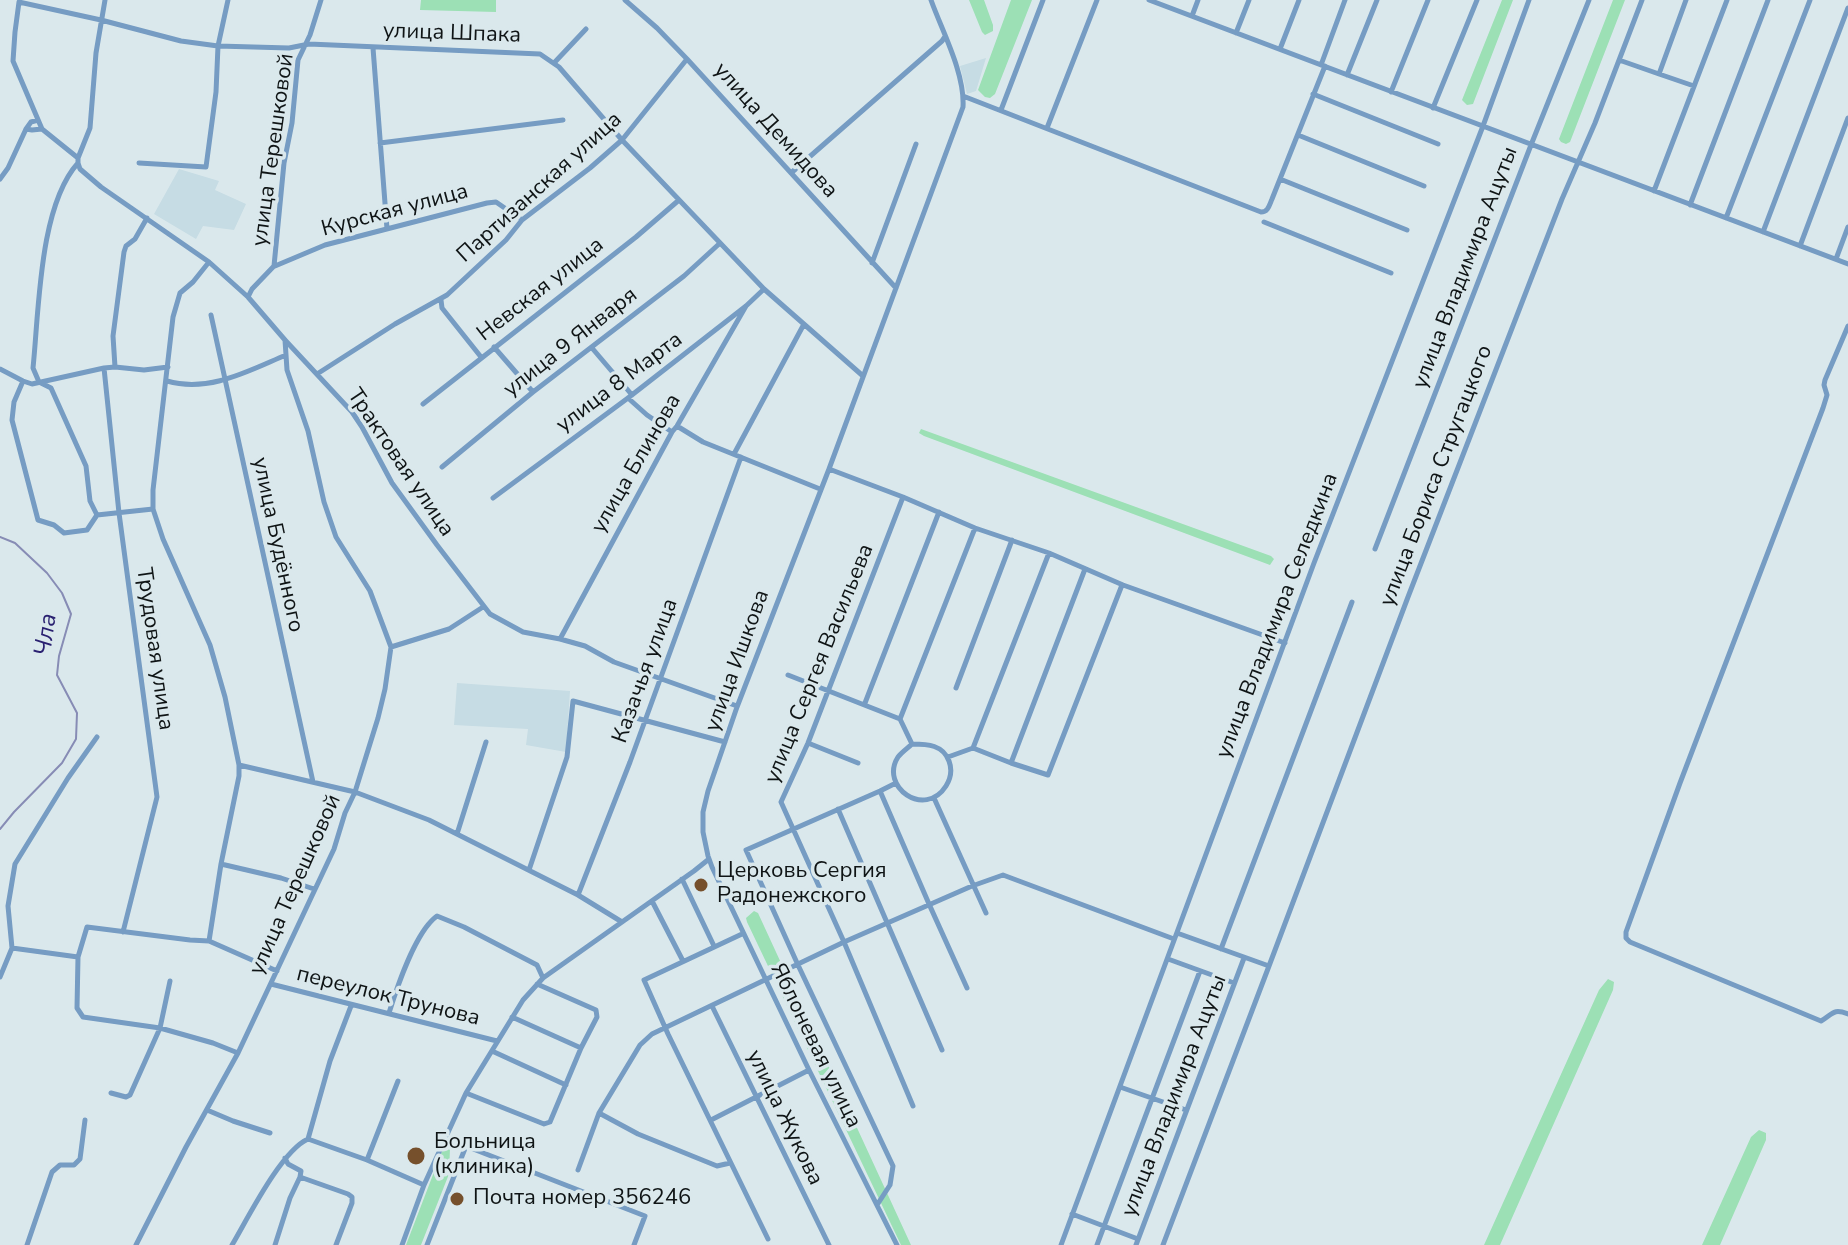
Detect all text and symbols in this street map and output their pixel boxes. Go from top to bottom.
street label: улица Шпака [382,18,522,50]
street label: улица Терешковой [247,52,301,248]
street label: улица Демидова [707,58,843,204]
street label: Партизанская улица [452,107,628,269]
street label: улица Владимира Ацуты [1408,143,1524,393]
street label: Курская улица [319,179,471,243]
street label: Невская улица [472,232,610,348]
street label: улица 9 Января [499,283,643,403]
street label: улица 8 Марта [552,327,688,439]
street label: улица Бориса Стругацкого [1375,342,1499,610]
street label: Трактовая улица [341,384,459,542]
street label: улица Блинова [587,390,687,538]
street label: улица Будённого [246,455,308,635]
street label: улица Владимира Селедкина [1211,470,1345,762]
street label: улица Сергея Васильева [760,540,880,788]
street label: Трудовая улица [130,566,178,732]
street label: улица Ишкова [700,587,776,735]
street label: Казачья улица [608,595,684,747]
water label: Чла [30,612,64,658]
street label: улица Терешковой [244,791,348,979]
place label: Церковь Сергия Радонежского [717,859,887,910]
marker: Церковь Сергия Радонежского [692,876,710,894]
street label: Яблоневая улица [764,959,866,1133]
street label: переулок Трунова [294,961,482,1033]
street label: улица Владимира Ацуты [1117,971,1233,1221]
street label: улица Жукова [740,1046,828,1190]
place label: Больница (клиника) [434,1130,536,1182]
marker: Больница (клиника) [405,1145,427,1167]
place label: Почта номер 356246 [473,1186,691,1212]
marker: Почта номер 356246 [448,1190,466,1208]

